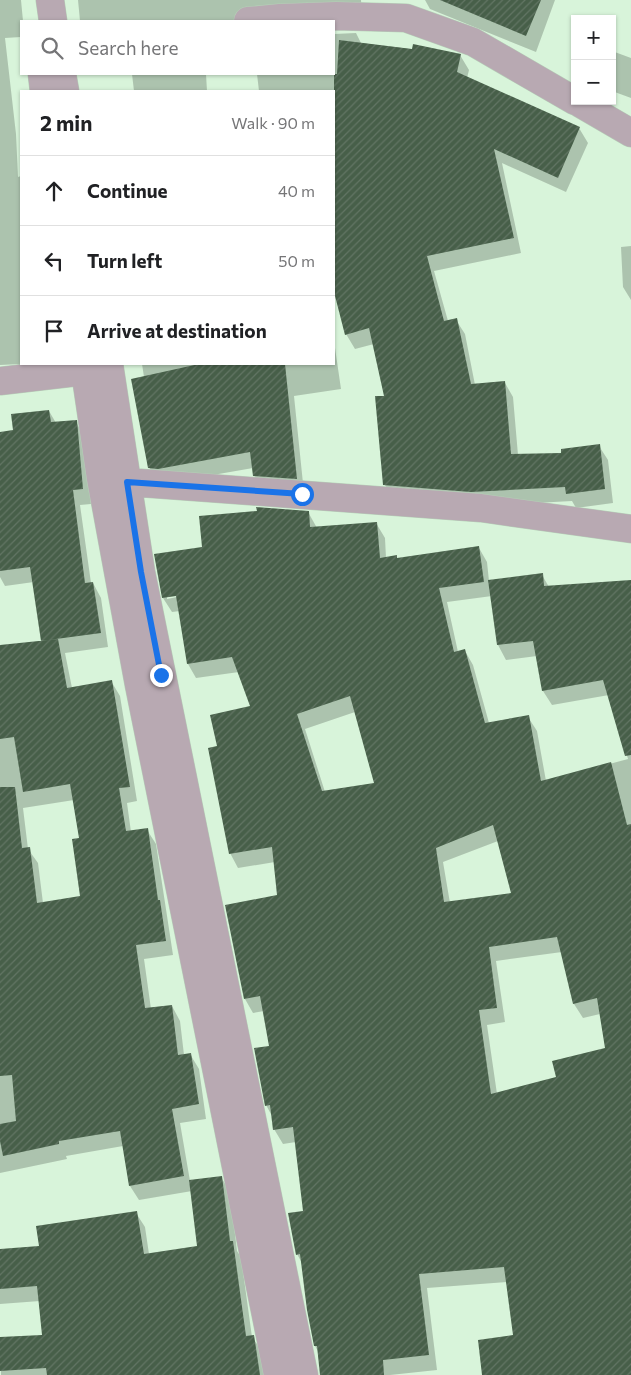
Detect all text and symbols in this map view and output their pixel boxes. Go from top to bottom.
map controls [571,15,616,105]
button: + [571,15,616,60]
search box [20,20,335,75]
icon: search [38,34,66,62]
text: Search here [78,36,178,59]
button: − [571,60,616,105]
text: 2 min [40,110,92,135]
text: Walk · 90 m [231,113,315,132]
icon: ahead [40,177,68,205]
text: Continue [87,179,167,202]
text: 40 m [278,181,315,200]
icon: left [40,247,68,275]
text: Turn left [87,249,162,272]
text: 50 m [278,251,315,270]
icon: arrive [40,317,68,345]
text: Arrive at destination [87,319,267,342]
route start [291,483,314,506]
route end [150,664,173,687]

